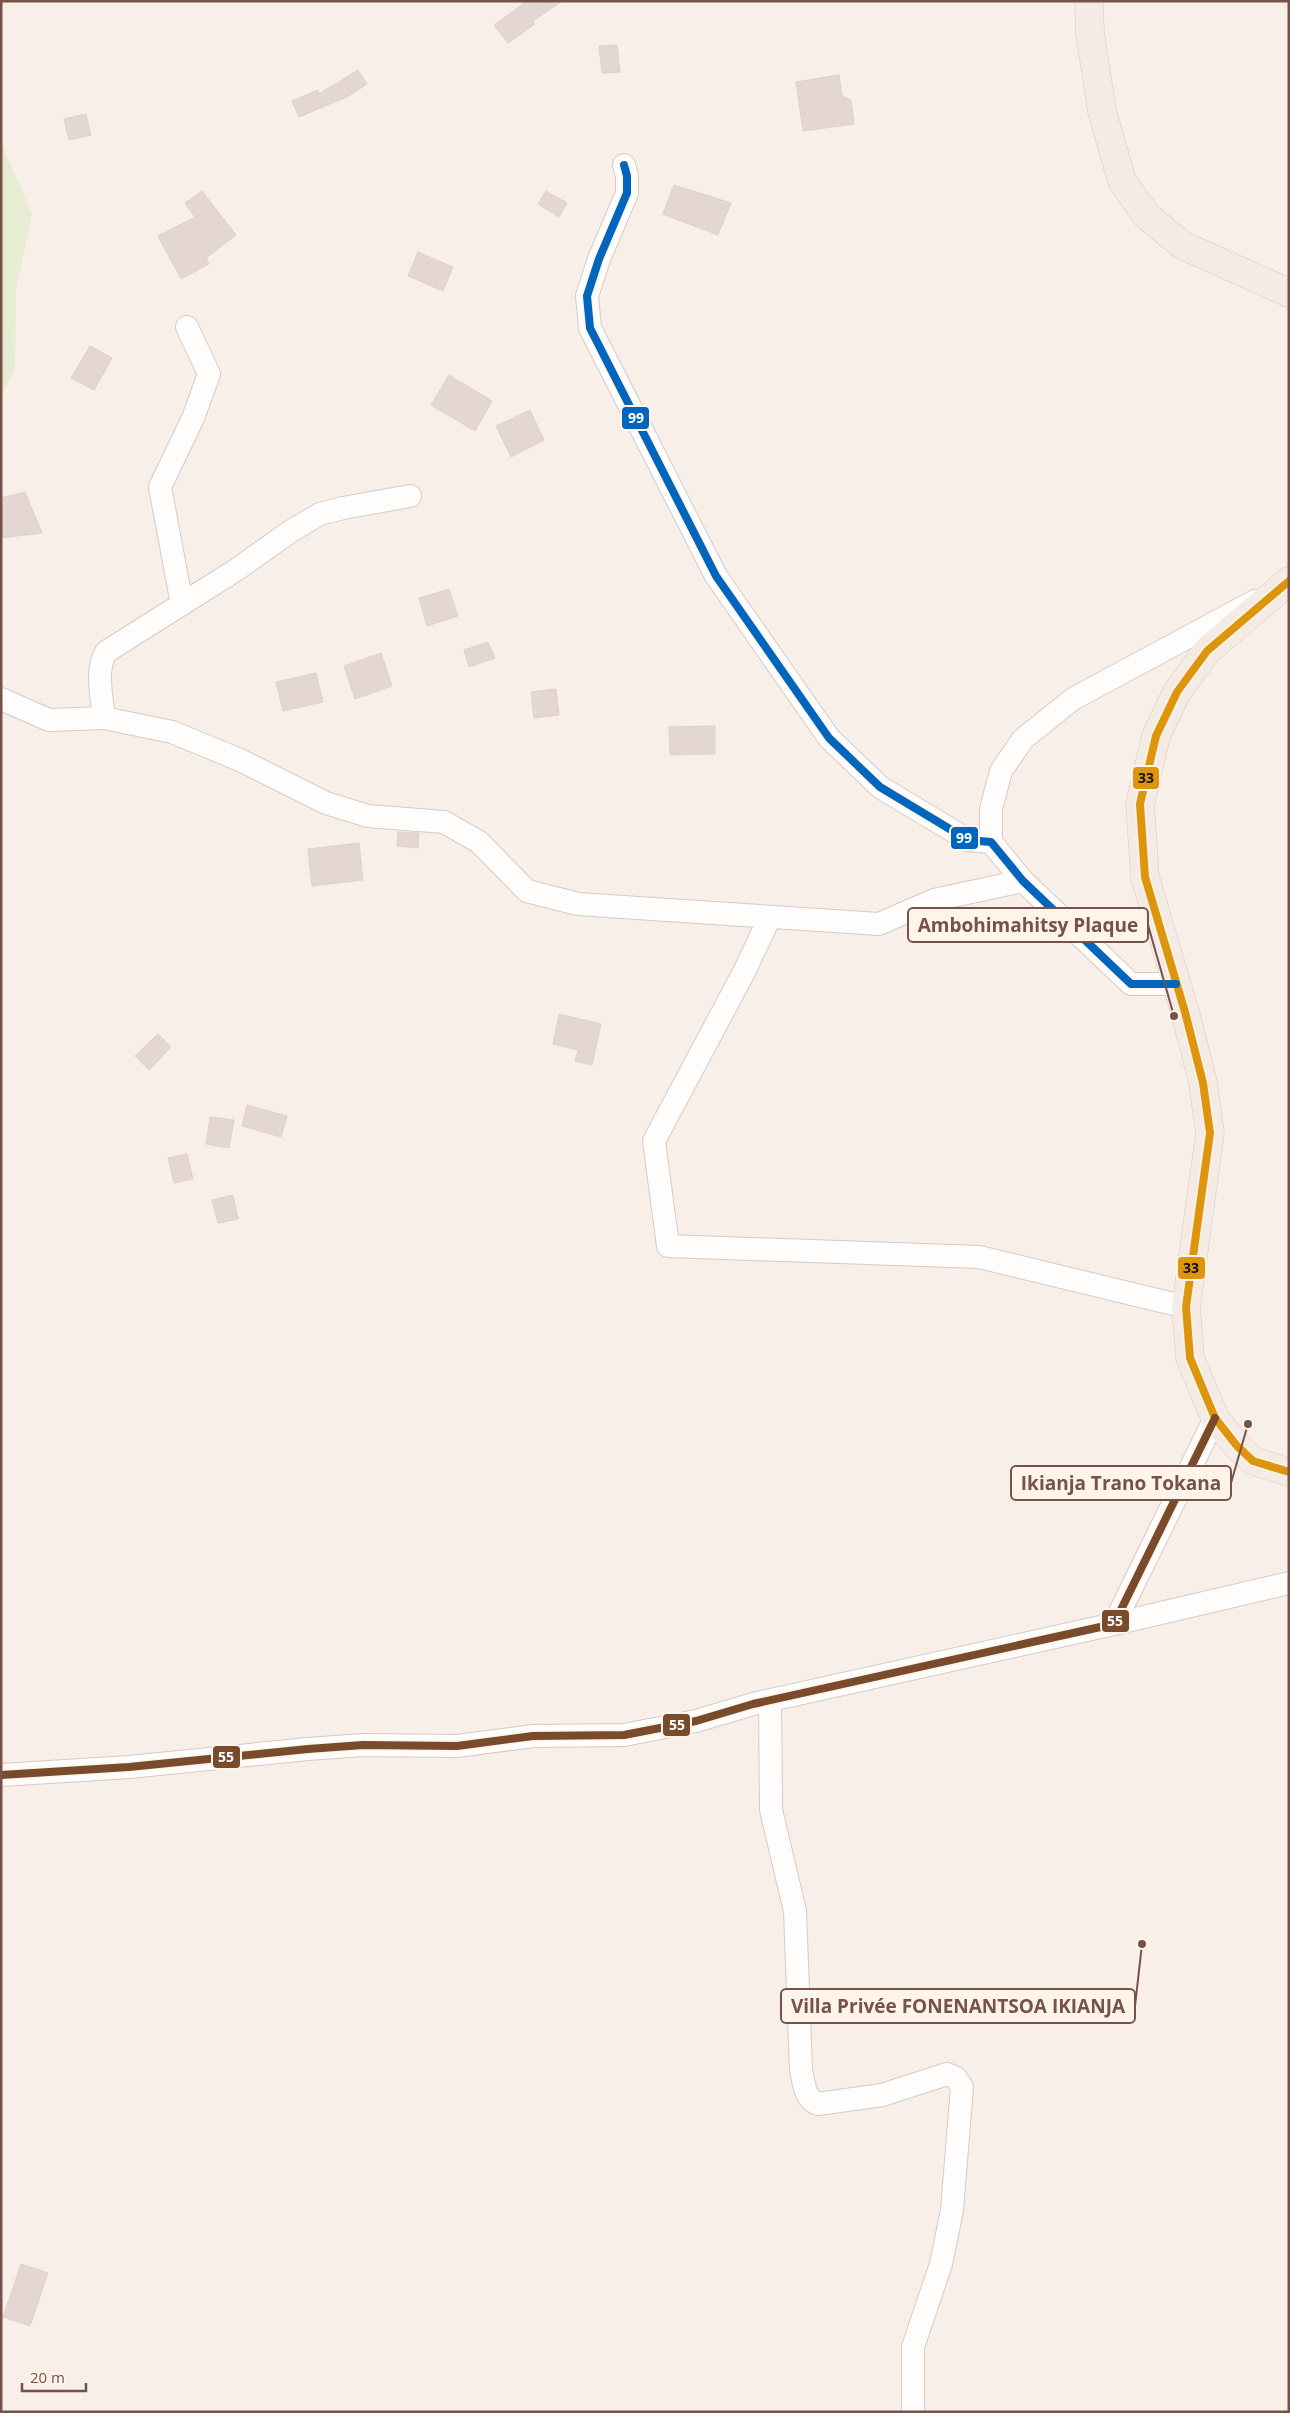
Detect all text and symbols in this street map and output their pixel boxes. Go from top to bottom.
line badge: 99 [621,406,650,430]
text: 99 [628,408,644,427]
line badge: 33 [1132,766,1160,790]
text: 33 [1138,768,1154,787]
line badge: 99 [950,826,979,850]
text: 99 [956,828,972,847]
callout: Ambohimahitsy Plaque [908,908,1148,942]
text: Ambohimahitsy Plaque [918,912,1138,938]
line badge: 33 [1177,1256,1206,1280]
text: 33 [1183,1258,1199,1277]
callout: Ikianja Trano Tokana [1011,1466,1231,1500]
text: Ikianja Trano Tokana [1021,1470,1221,1496]
line badge: 55 [1101,1609,1130,1633]
text: 55 [1107,1611,1123,1630]
line badge: 55 [662,1713,691,1737]
text: 55 [669,1715,685,1734]
line badge: 55 [212,1745,241,1769]
text: 55 [218,1747,234,1766]
callout: Villa Privée FONENANTSOA IKIANJA [781,1989,1135,2023]
text: Villa Privée FONENANTSOA IKIANJA [791,1993,1126,2019]
scale bar [22,2360,86,2392]
text: 20 m [30,2367,65,2387]

